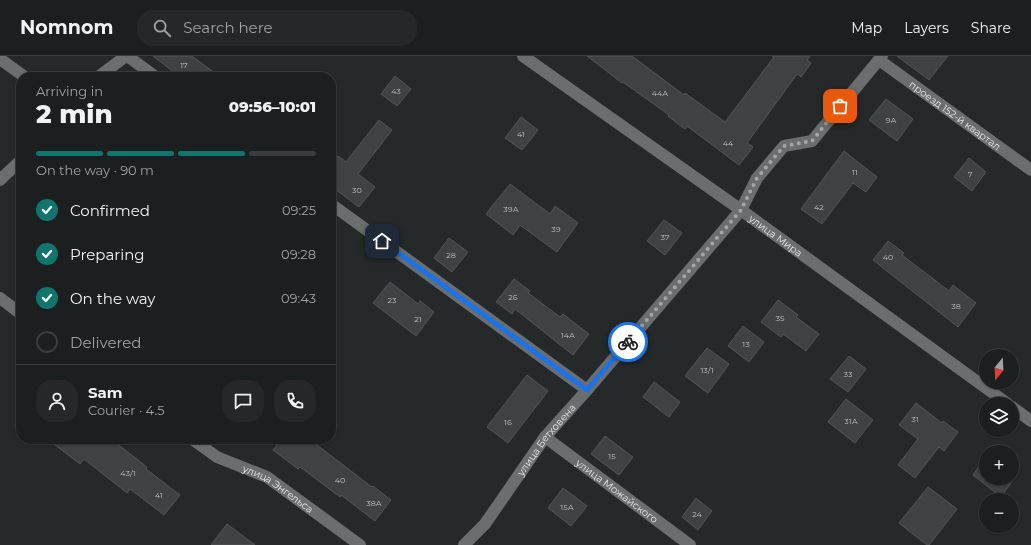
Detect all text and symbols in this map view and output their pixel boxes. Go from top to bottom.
search box [137,10,417,46]
text: Nomnom [20,16,113,39]
icon: search [151,17,173,39]
text: Search here [183,18,273,37]
text: Map [851,19,882,37]
text: Layers [904,19,949,37]
text: Share [971,19,1011,37]
house number: 17 [180,60,188,70]
street label: проезд 152-й квартал [907,78,1004,153]
text: Arriving in [36,83,103,99]
house number: 43 [391,86,401,96]
house number: 44А [652,88,668,98]
pin [823,89,857,123]
icon: bag [829,95,851,117]
text: 09:56–10:01 [229,97,316,116]
text: 2 min [36,98,113,130]
house number: 9А [886,115,896,125]
house number: 41 [517,129,525,139]
house number: 44 [723,138,734,148]
text: On the way · 90 m [36,162,154,178]
house number: 11 [852,167,858,177]
house number: 7 [968,169,973,179]
house number: 30 [352,185,362,195]
icon: check [36,199,58,221]
text: Confirmed [70,201,150,220]
text: 09:25 [282,202,316,218]
house number: 42 [814,202,824,212]
house number: 39А [503,204,519,214]
street label: улица Мира [746,211,805,259]
pin [365,224,399,258]
house number: 39 [551,224,561,234]
icon: home [371,230,393,252]
house number: 37 [660,232,670,242]
icon: check [36,243,58,265]
text: Preparing [70,245,145,264]
text: 09:28 [281,246,316,262]
house number: 28 [446,250,456,260]
house number: 40 [883,252,893,262]
icon: check [36,287,58,309]
text: On the way [70,289,155,308]
text: 09:43 [281,290,316,306]
house number: 26 [508,292,518,302]
house number: 23 [387,295,397,305]
house number: 38 [951,301,961,311]
house number: 35 [776,313,785,323]
house number: 21 [414,314,422,324]
courier [608,322,648,362]
house number: 14А [561,330,575,340]
icon: bike [617,331,639,353]
text: Delivered [70,333,142,352]
house number: 13 [742,339,750,349]
north arrow [979,349,1019,389]
map controls [979,349,1019,533]
house number: 13/1 [700,365,714,375]
house number: 33 [844,369,853,379]
button: person [36,380,78,422]
button: chat [222,380,264,422]
button: phone [274,380,316,422]
text: Sam [88,383,123,402]
button: layers [979,397,1019,437]
street label: улица Бетховена [513,401,578,479]
text: Courier · 4.5 [88,402,165,418]
house number: 31 [911,414,919,424]
house number: 31А [844,416,858,426]
house number: 16 [504,417,512,427]
button: + [979,445,1019,485]
house number: 15 [608,451,616,461]
street label: улица Можайского [573,455,661,526]
street label: улица Энгельса [240,461,316,515]
house number: 43/1 [120,468,136,478]
house number: 40 [335,475,345,485]
house number: 41 [155,490,163,500]
button: − [979,493,1019,533]
house number: 38А [366,498,382,508]
house number: 15А [560,502,574,512]
house number: 24 [692,509,703,519]

